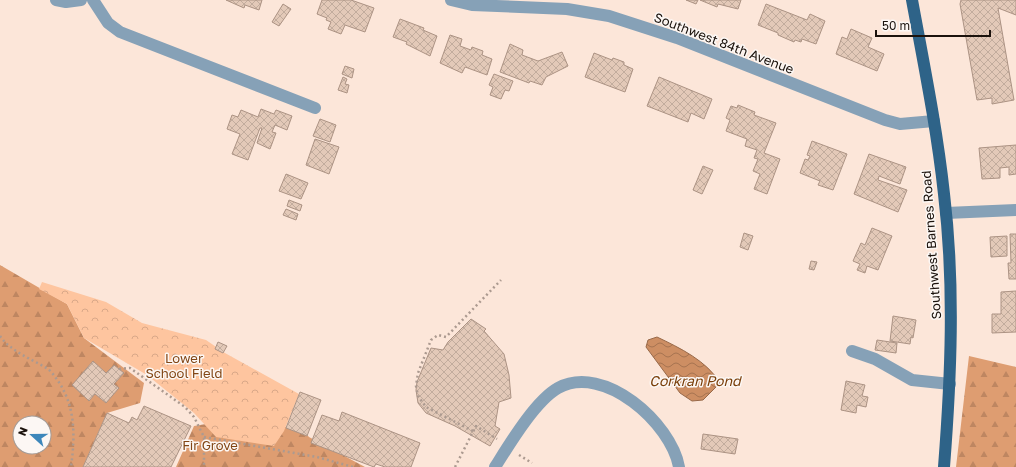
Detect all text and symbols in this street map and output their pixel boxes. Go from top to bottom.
street label: Southwest 84th Avenue [652,9,796,77]
scale bar [876,12,990,38]
text: 50 m [882,18,910,33]
street label: Southwest Barnes Road [918,170,944,320]
park label: Lower School Field [145,350,223,381]
water label: Corkran Pond [649,372,742,389]
north arrow [12,415,52,455]
text: N [15,425,30,437]
park label: Fir Grove [182,437,238,453]

